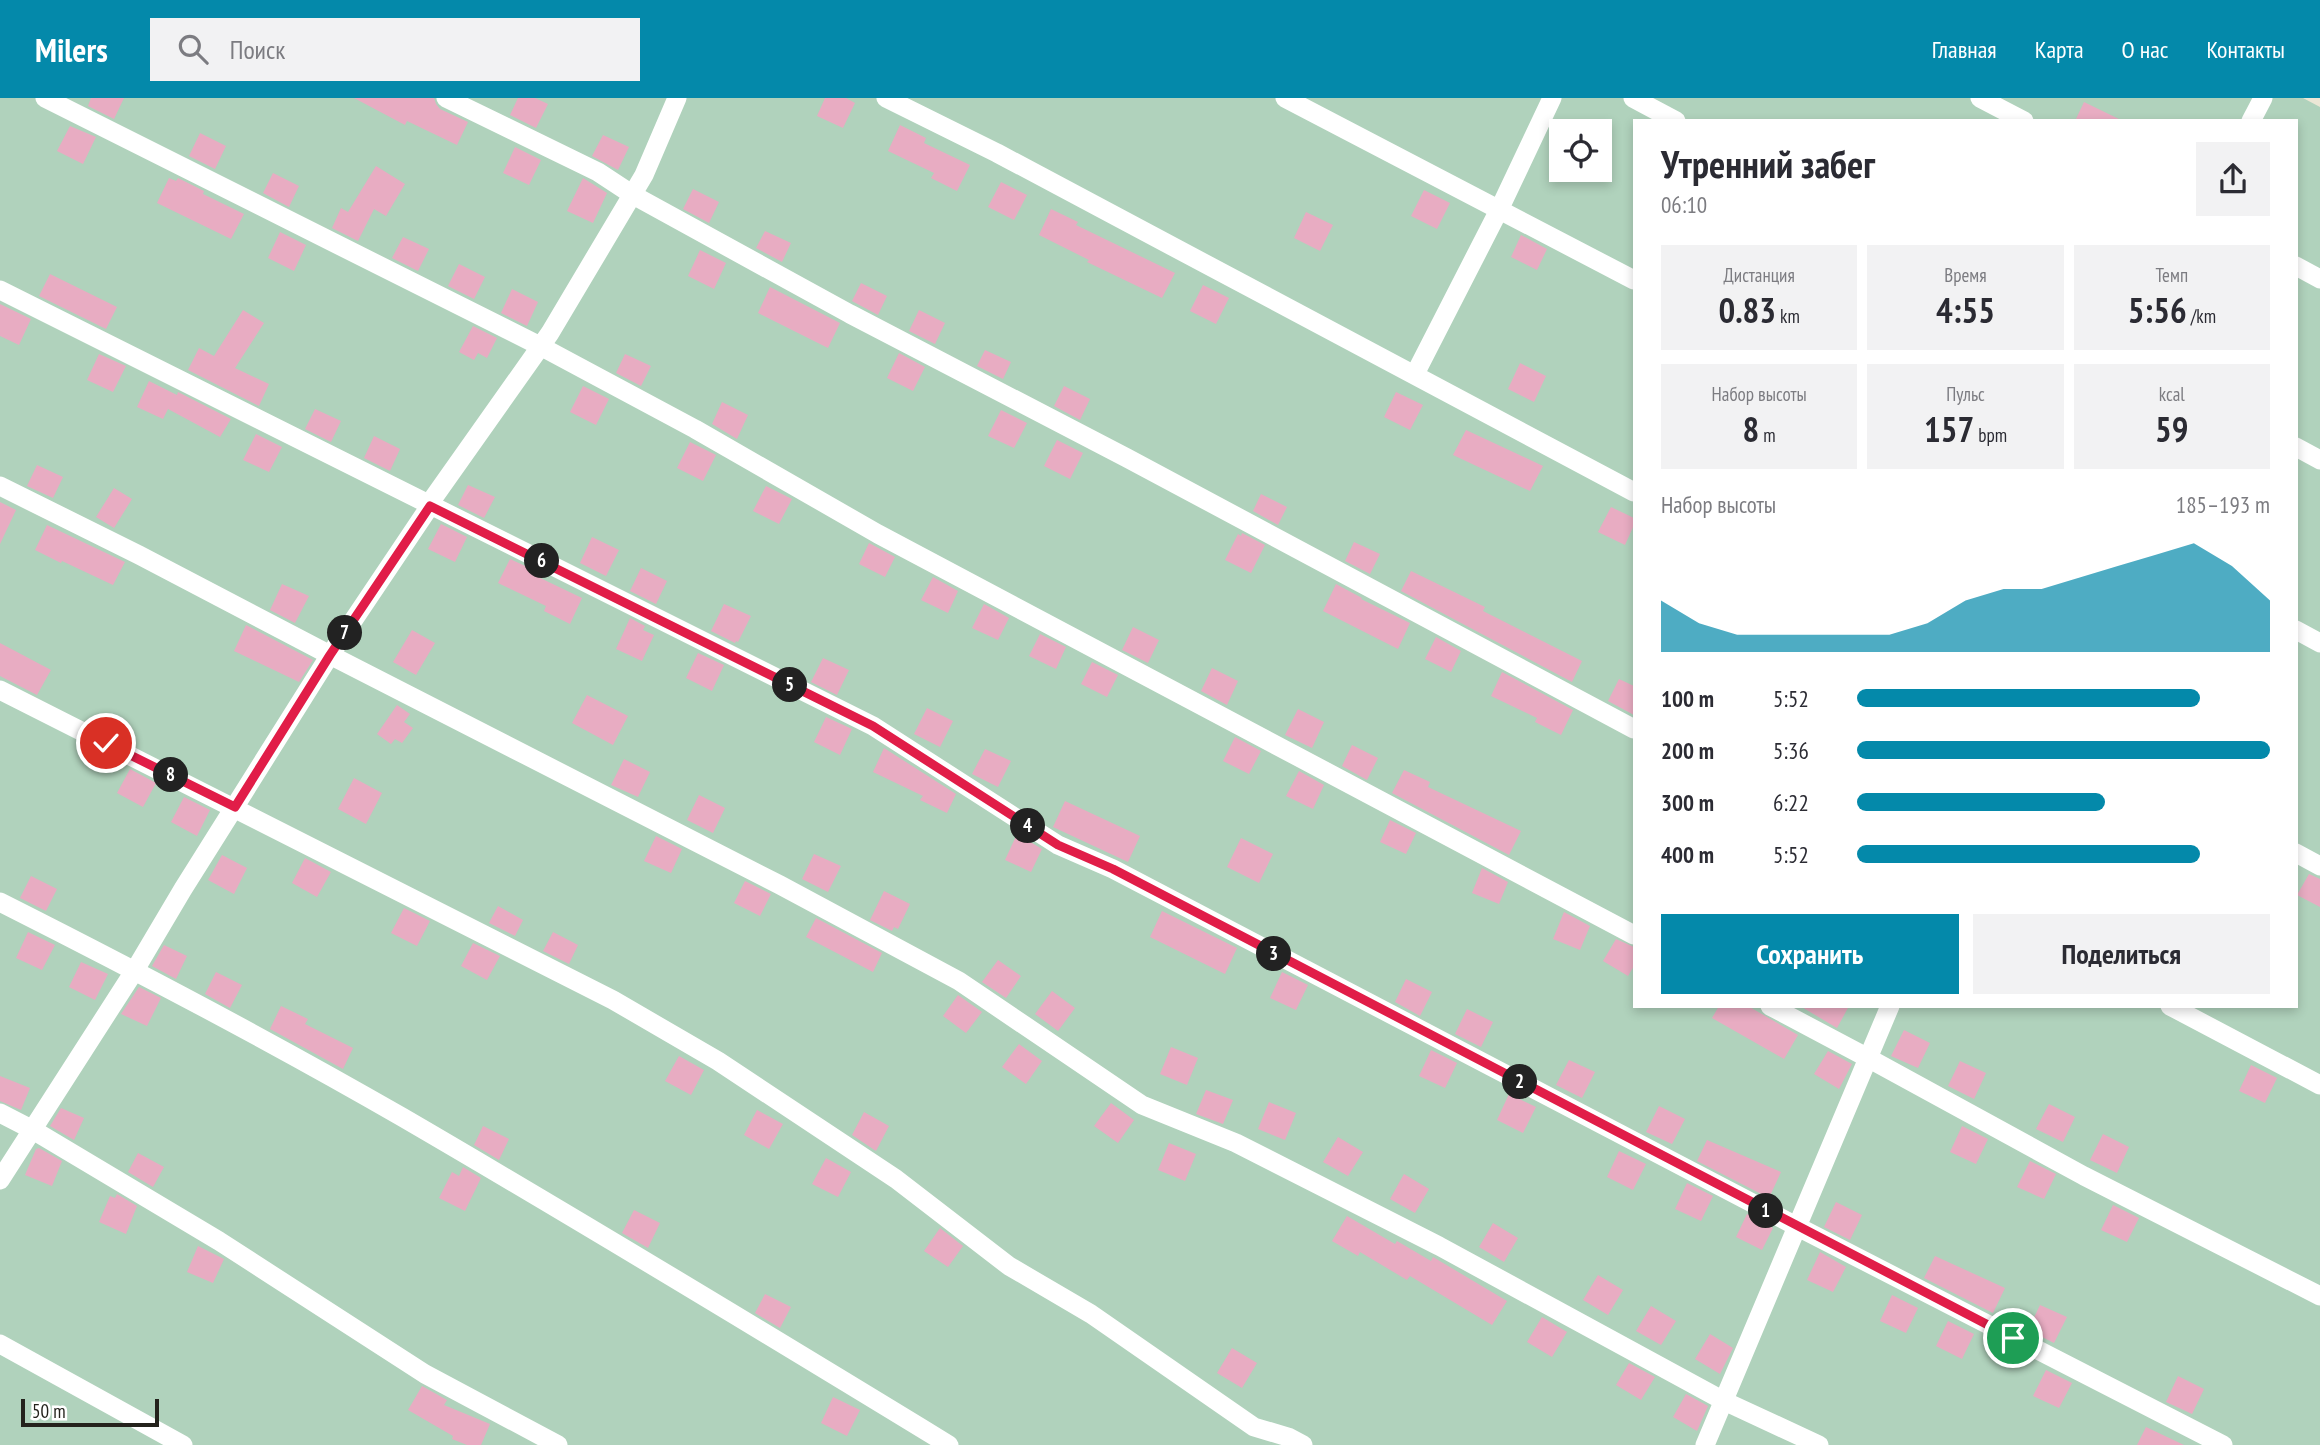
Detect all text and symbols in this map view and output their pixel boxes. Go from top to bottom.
search box [150,18,640,81]
text: Milers [35,28,108,71]
icon: search [174,30,212,68]
text: Поиск [230,33,285,66]
text: Главная [1932,34,1997,65]
text: Карта [2035,34,2084,65]
text: О нас [2122,34,2168,65]
text: Контакты [2206,34,2285,65]
map controls [1549,119,1612,182]
button: locate [1549,119,1612,182]
text: Утренний забег [1661,139,1875,188]
button: share [2196,142,2270,216]
text: 06:10 [1661,190,1707,219]
text: Дистанция [1724,263,1795,287]
text: Время [1944,263,1987,287]
text: Темп [2156,263,2188,287]
text: 0.83 [1718,287,1776,333]
text: 4:55 [1936,287,1995,333]
text: 5:56 [2128,287,2187,333]
text: km [1776,304,1800,328]
text: /km [2187,304,2216,328]
text: Набор высоты [1712,382,1807,406]
text: Пульс [1946,382,1985,406]
text: kcal [2159,382,2185,406]
text: 8 [1743,406,1759,452]
text: 157 [1924,406,1974,452]
text: 59 [2155,406,2189,452]
text: m [1759,423,1776,447]
text: bpm [1974,423,2007,447]
text: Набор высоты [1661,490,1776,519]
text: 185–193 m [2176,490,2270,519]
pin: 6 [524,544,560,578]
text: 6 [537,548,546,572]
pin: 7 [328,616,362,650]
text: 7 [340,620,349,644]
pin: 5 [772,668,808,702]
text: 5 [785,672,794,696]
text: 100 m [1661,684,1714,713]
text: 5:52 [1773,684,1809,713]
pin [76,713,136,773]
icon: check [87,724,125,762]
text: 200 m [1661,736,1714,765]
text: 5:36 [1773,736,1809,765]
pin: 8 [154,758,188,792]
text: 8 [166,762,175,786]
text: 300 m [1661,788,1714,817]
text: 6:22 [1773,788,1809,817]
pin: 4 [1010,808,1046,844]
text: 4 [1023,813,1032,837]
text: 400 m [1661,840,1714,869]
text: 5:52 [1773,840,1809,869]
button: Сохранить [1661,914,1959,994]
button: Поделиться [1973,914,2270,994]
pin: 3 [1256,936,1292,972]
text: 3 [1269,941,1278,965]
pin: 2 [1502,1065,1538,1100]
text: 2 [1515,1069,1524,1093]
pin: 1 [1748,1194,1784,1228]
text: 1 [1761,1198,1770,1222]
pin [1983,1308,2043,1368]
icon: arrive [1994,1319,2032,1357]
scale bar [21,1396,159,1428]
text: 50 m [32,1399,66,1423]

